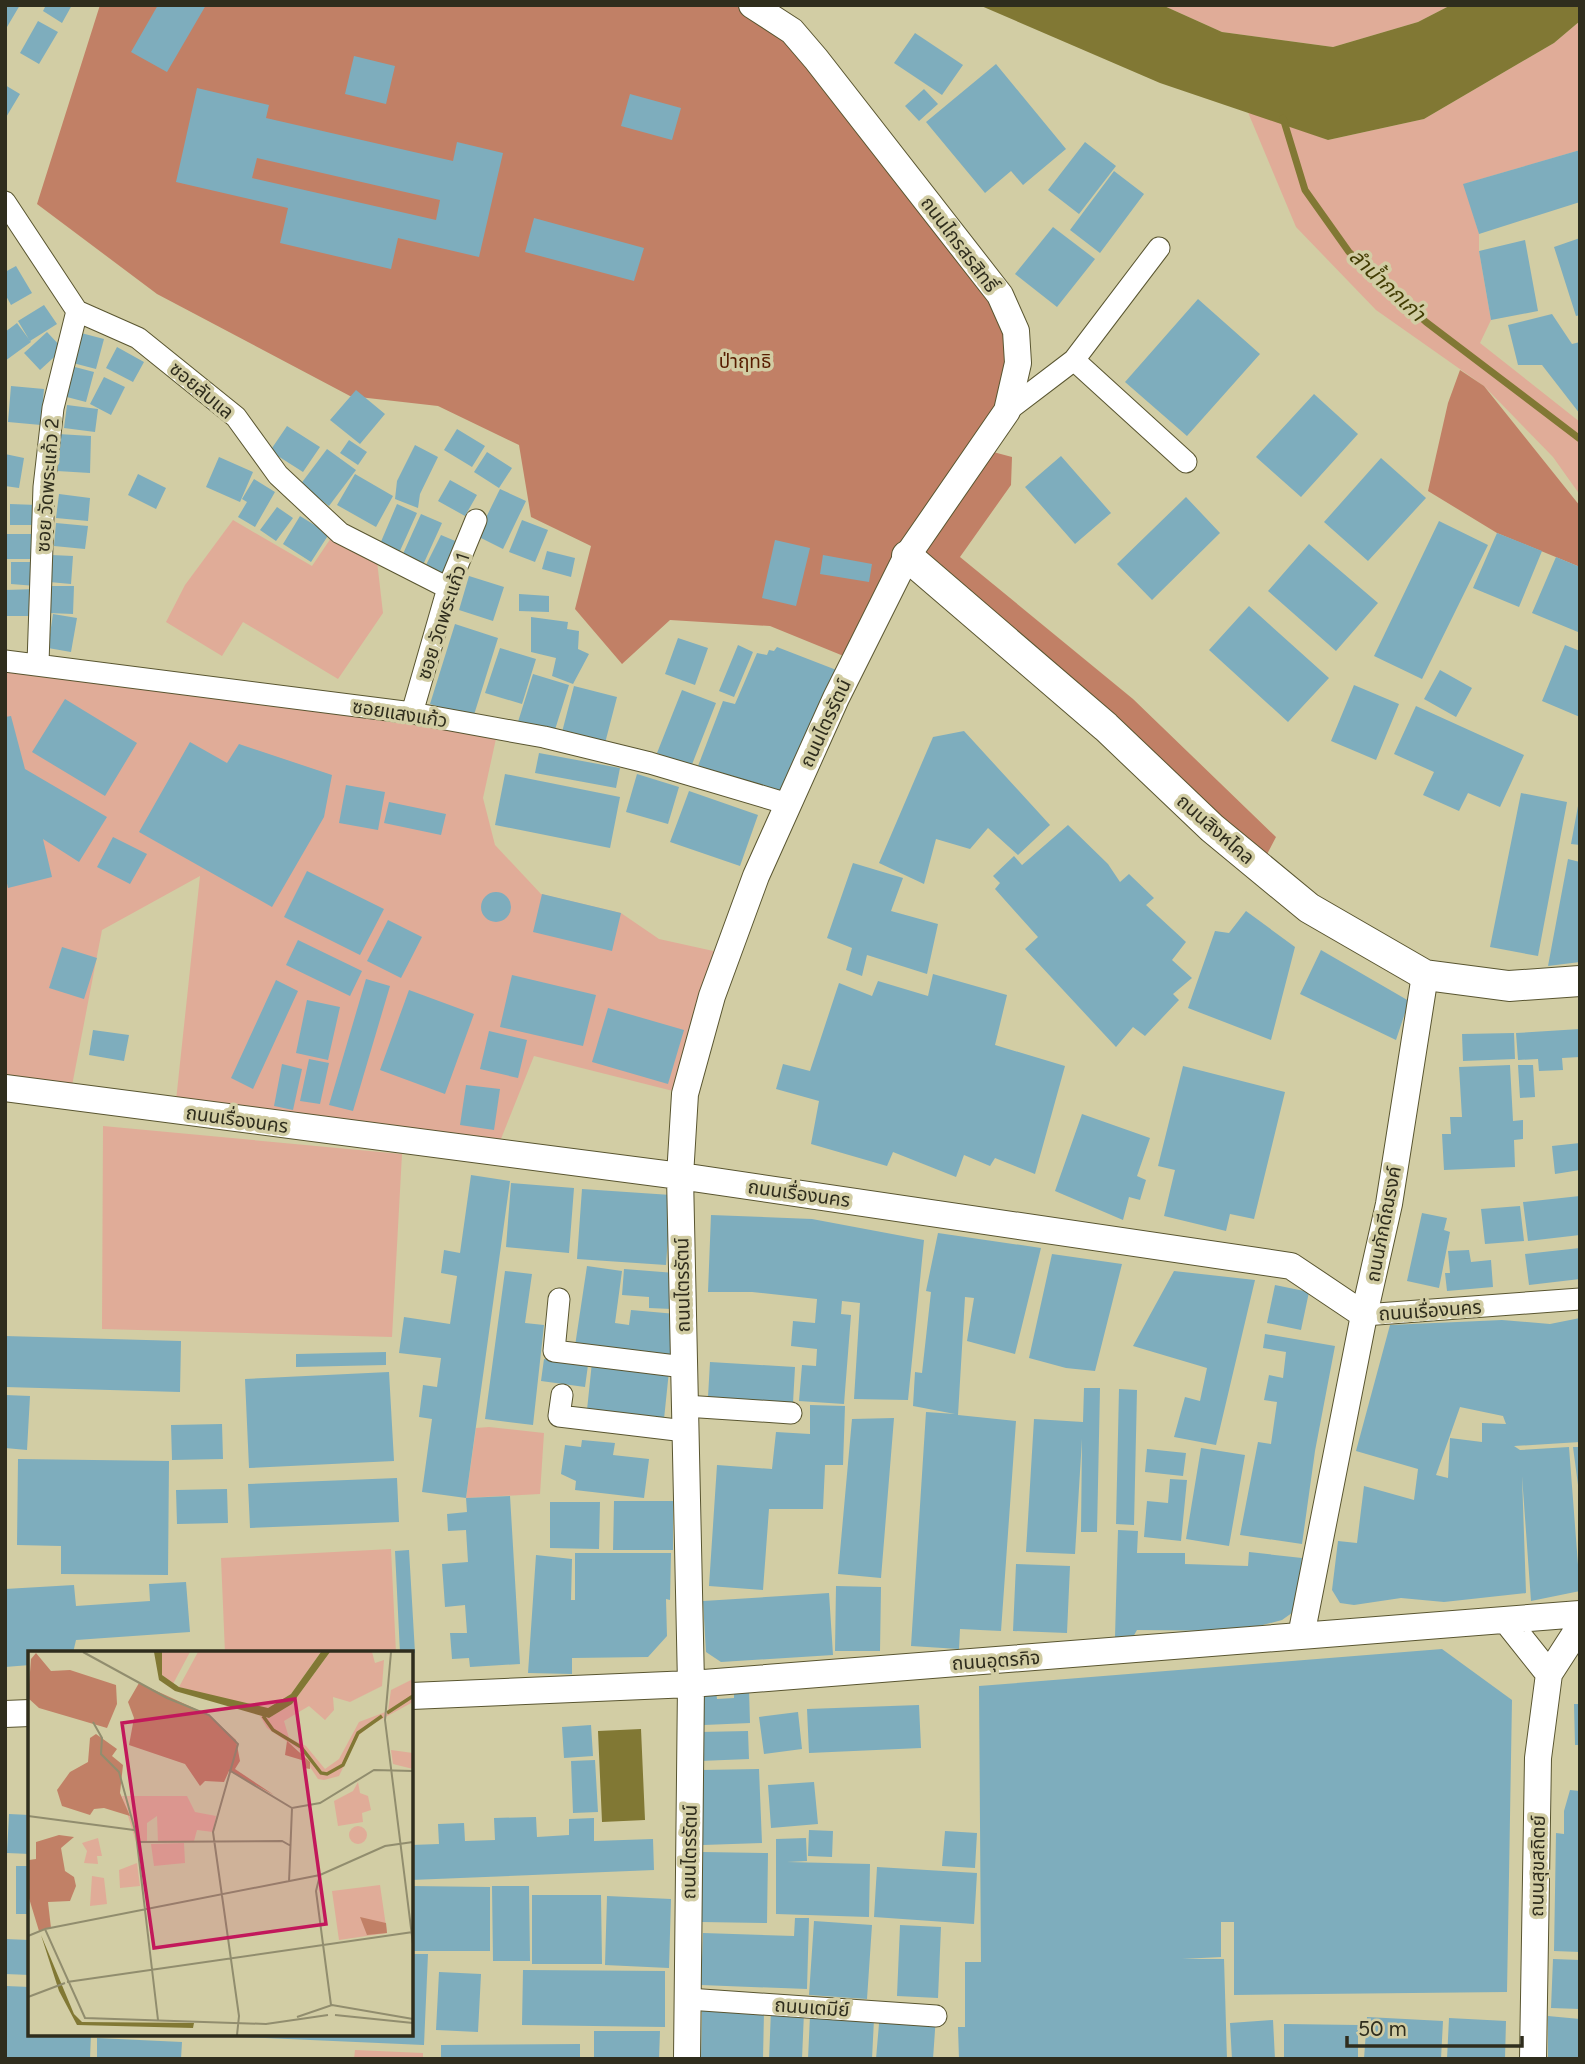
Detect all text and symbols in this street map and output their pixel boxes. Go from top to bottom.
street label: ถนนไกรสรสิทธิ์ [916,192,1003,297]
water label: ลำน้ำกกเก่า [1344,242,1433,327]
park label: ป่าฤทธิ [719,350,771,373]
street label: ซอยลับแล [165,357,238,424]
street label: ซอย วัดพระแก้ว 2 [31,417,64,553]
street label: ซอย วัดพระแก้ว 1 [412,550,475,682]
street label: ถนนไตรรัตน์ [795,675,856,771]
street label: ซอยแสงแก้ว [351,695,449,732]
street label: ถนนสิงหไคล [1172,790,1259,869]
street label: ถนนเรื่องนคร [184,1099,290,1138]
street label: ถนนภักดีณรงค์ [1361,1164,1406,1284]
street label: ถนนเรื่องนคร [746,1173,852,1212]
street label: ถนนไตรรัตน์ [670,1237,695,1333]
street label: ถนนเรื่องนคร [1378,1293,1482,1326]
street label: ถนนอุตรกิจ [951,1646,1041,1675]
inset map [28,1651,413,2036]
street label: ถนนไตรรัตน์ [677,1804,702,1900]
street label: ถนนสุขสถิตย์ [1525,1815,1550,1917]
street label: ถนนเตมีย์ [774,1993,850,2022]
scale bar [1347,2004,1522,2048]
text: 50 m [1358,2016,1407,2041]

